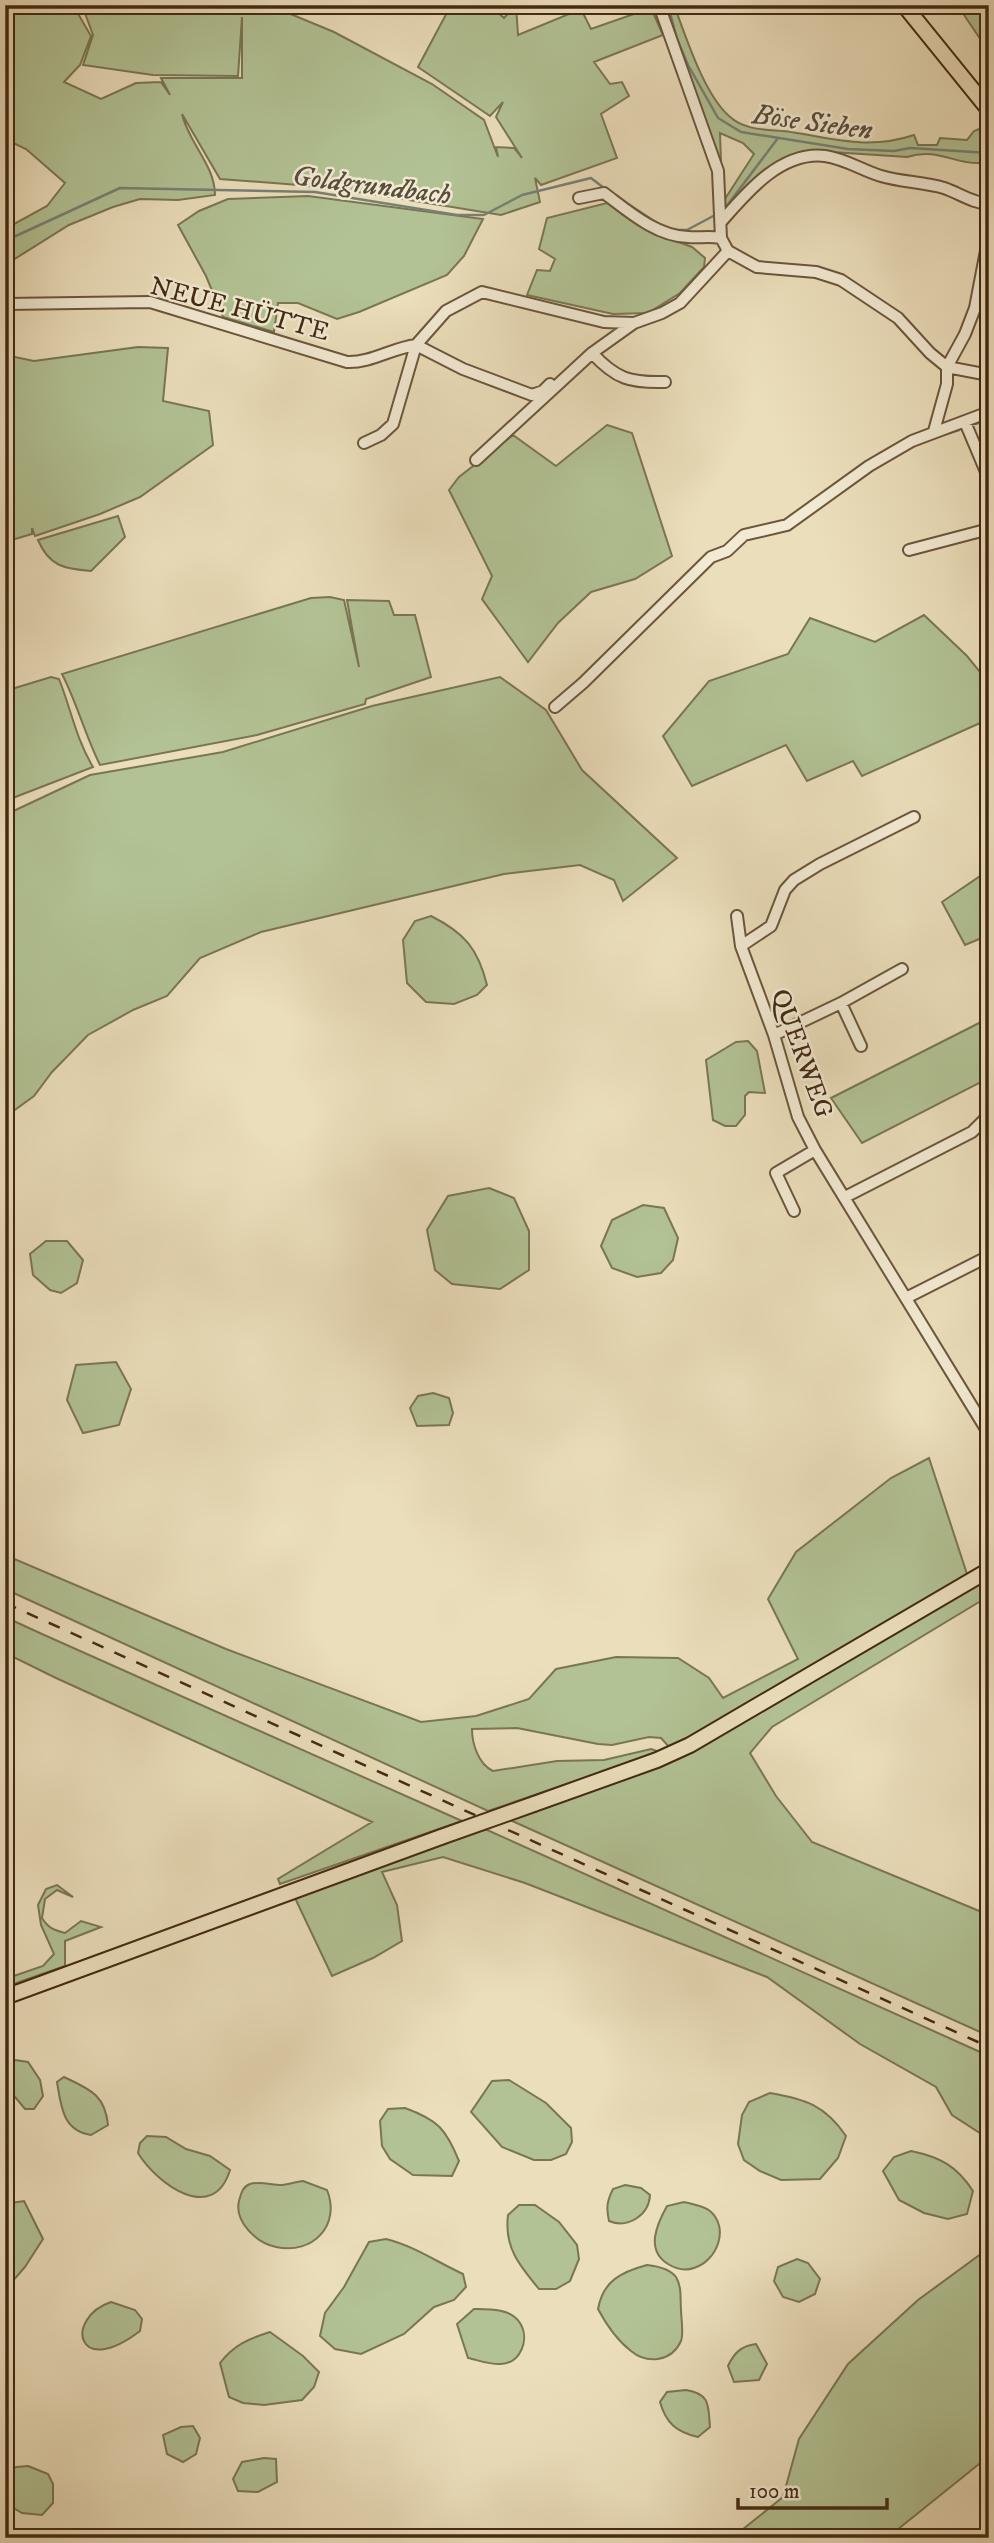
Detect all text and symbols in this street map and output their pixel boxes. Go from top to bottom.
water label: Böse Sieben [750,97,875,148]
water label: Goldgrundbach [290,158,453,213]
street label: NEUE HÜTTE [147,270,333,349]
street label: QUERWEG [763,985,840,1123]
scale bar [738,2466,887,2510]
text: 100 m [749,2479,800,2505]

